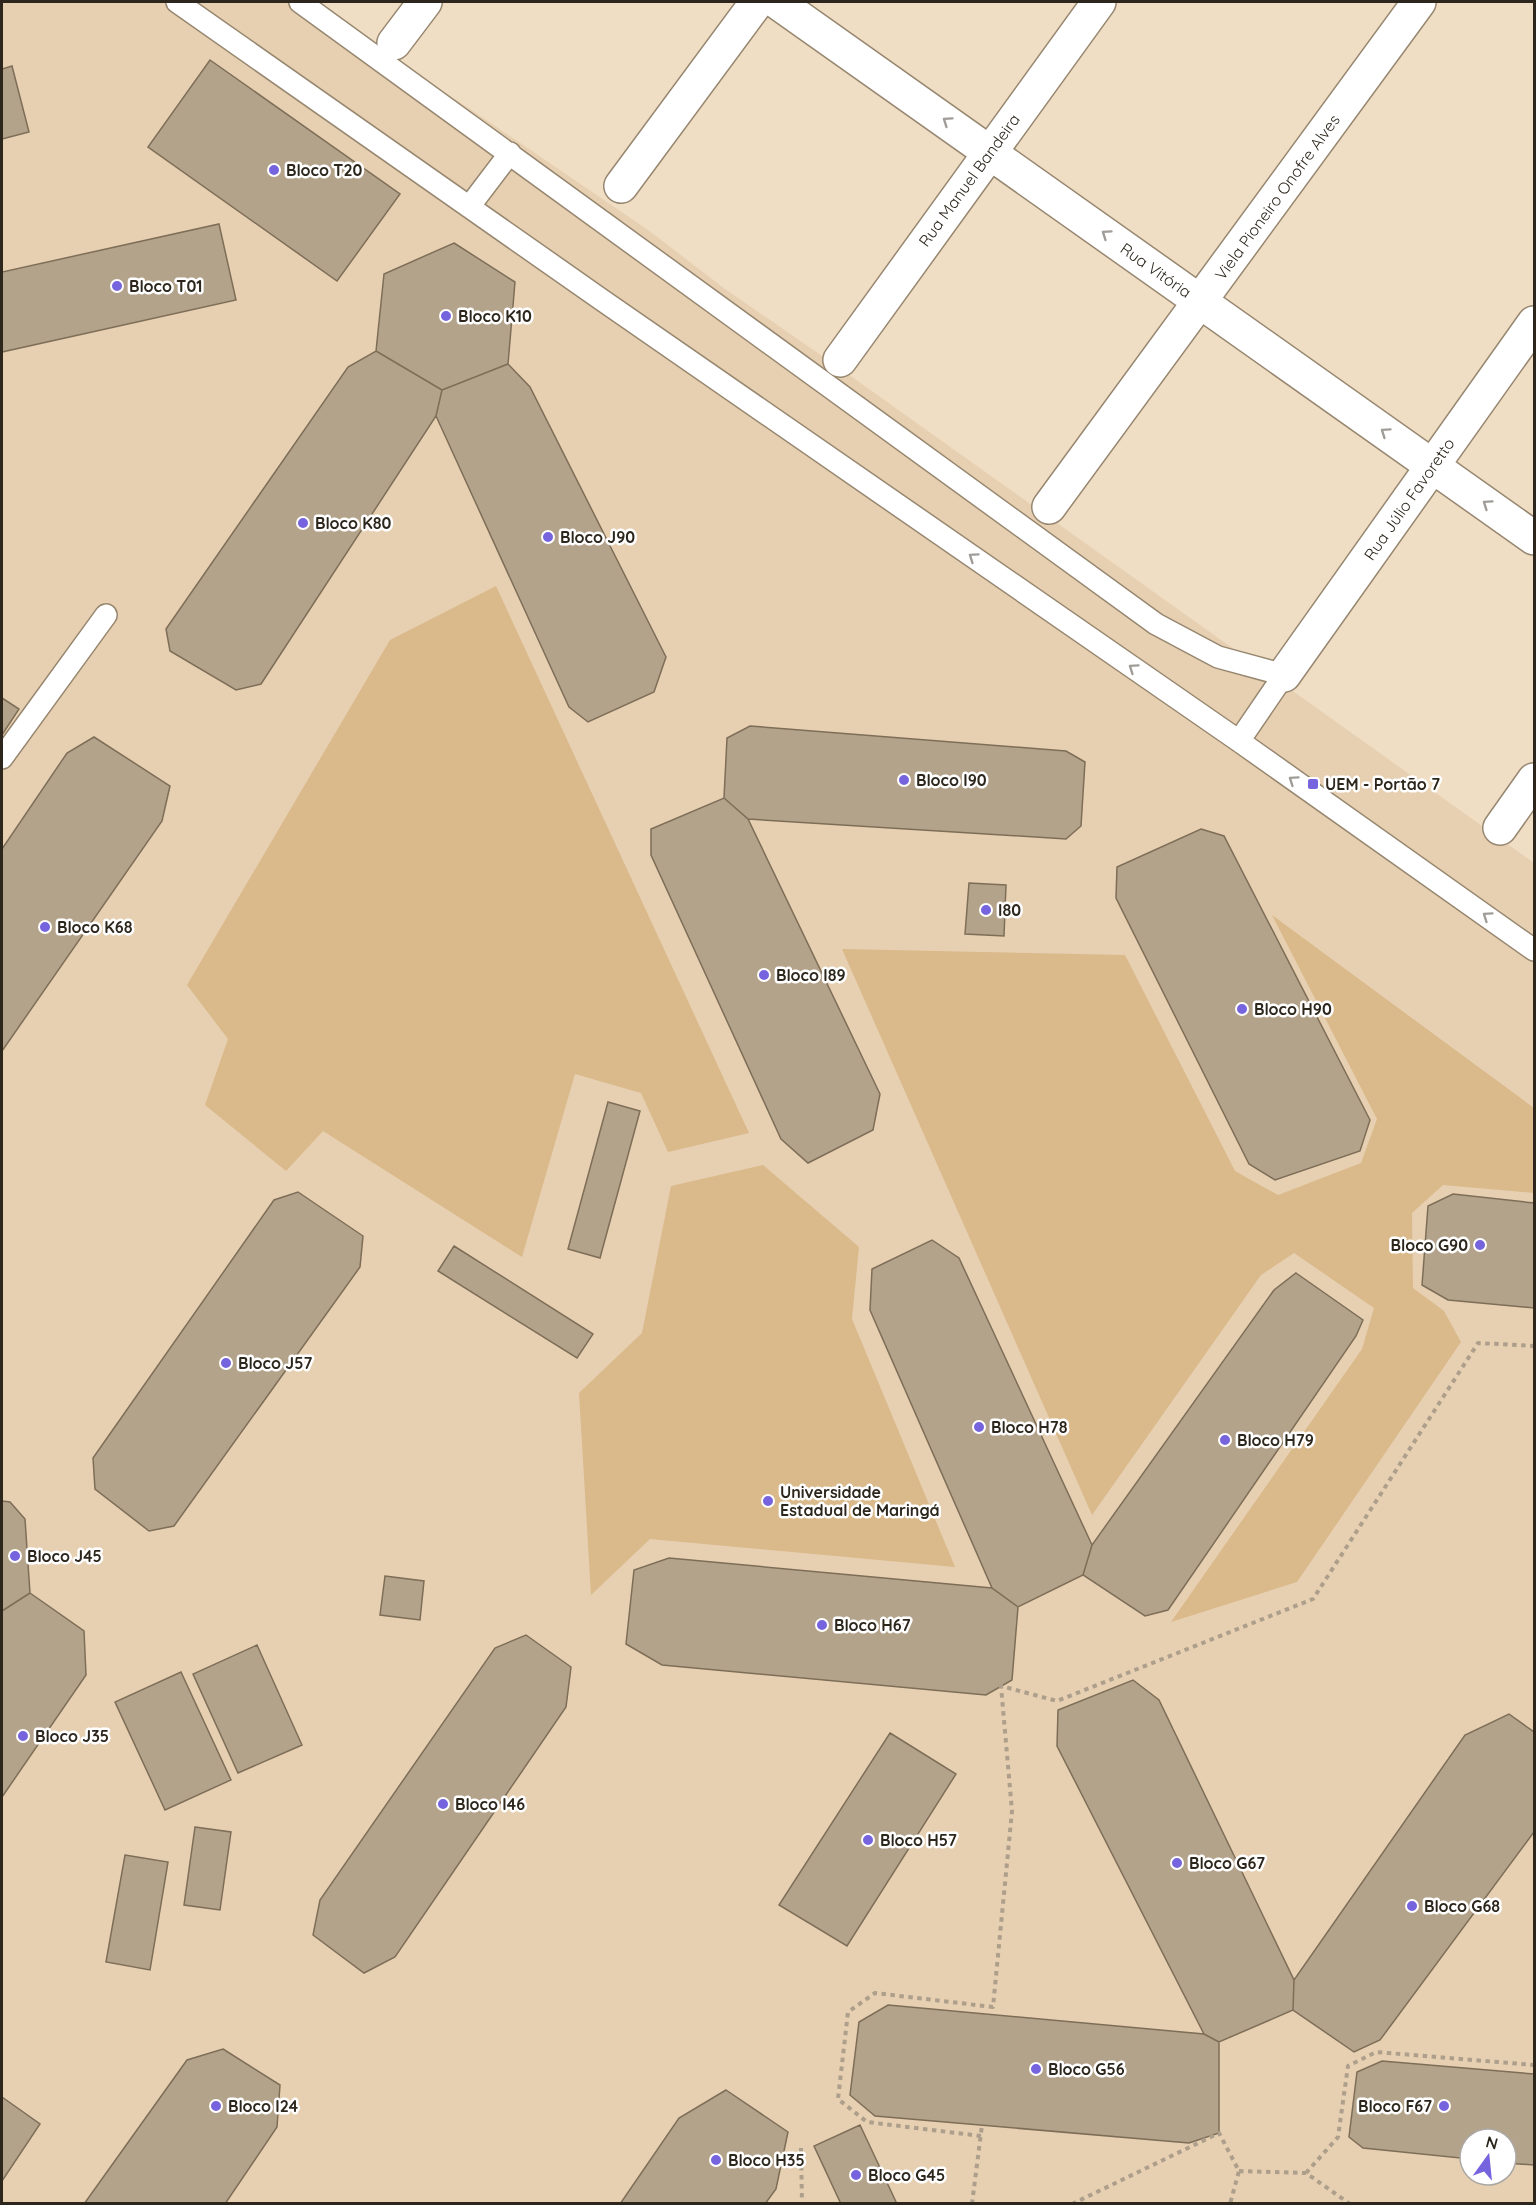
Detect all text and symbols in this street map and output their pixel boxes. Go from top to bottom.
street label: Rua Manuel Bandeira [914,110,1024,250]
street label: Viela Pioneiro Onofre Alves [1210,110,1344,284]
one-way arrow [942,117,953,128]
place label: Bloco T20 [286,160,362,180]
marker: Bloco T20 [267,163,281,177]
one-way arrow [1101,230,1112,241]
street label: Rua Vitória [1117,238,1195,302]
place label: Bloco T01 [129,276,202,296]
marker: Bloco T01 [110,279,124,293]
place label: Bloco K10 [458,306,532,326]
marker: Bloco K10 [439,309,453,323]
one-way arrow [1380,428,1391,439]
street label: Rua Júlio Favoretto [1359,434,1459,564]
one-way arrow [1482,500,1493,511]
place label: Bloco K80 [315,513,392,533]
marker: Bloco K80 [296,516,310,530]
place label: Bloco J90 [560,527,635,547]
marker: Bloco J90 [541,530,555,544]
one-way arrow [968,553,979,564]
one-way arrow [1129,664,1140,675]
place label: Bloco I90 [916,770,987,790]
marker: Bloco I90 [897,773,911,787]
place label: UEM - Portão 7 [1325,774,1440,794]
one-way arrow [1289,776,1300,787]
marker: UEM - Portão 7 [1306,777,1320,791]
place label: I80 [998,900,1021,920]
marker: I80 [979,903,993,917]
one-way arrow [1482,912,1493,923]
place label: Bloco K68 [57,917,133,937]
marker: Bloco K68 [38,920,52,934]
place label: Bloco I89 [776,965,846,985]
marker: Bloco I89 [757,968,771,982]
place label: Bloco H90 [1254,999,1332,1019]
marker: Bloco H90 [1235,1002,1249,1016]
place label: Bloco G90 [1391,1235,1468,1255]
marker: Bloco G90 [1473,1238,1487,1252]
place label: Bloco J57 [238,1353,312,1373]
marker: Bloco J57 [219,1356,233,1370]
place label: Bloco H78 [991,1417,1068,1437]
marker: Bloco H78 [972,1420,986,1434]
place label: Bloco H79 [1237,1430,1314,1450]
marker: Bloco H79 [1218,1433,1232,1447]
place label: Universidade Estadual de Maringá [780,1482,940,1520]
marker: Universidade Estadual de Maringá [761,1494,775,1508]
place label: Bloco J45 [27,1546,102,1566]
marker: Bloco J45 [8,1549,22,1563]
place label: Bloco H67 [834,1615,911,1635]
marker: Bloco H67 [815,1618,829,1632]
place label: Bloco J35 [35,1726,109,1746]
marker: Bloco J35 [16,1729,30,1743]
place label: Bloco I46 [455,1794,525,1814]
marker: Bloco I46 [436,1797,450,1811]
place label: Bloco H57 [880,1830,957,1850]
marker: Bloco H57 [861,1833,875,1847]
place label: Bloco G67 [1189,1853,1265,1873]
marker: Bloco G67 [1170,1856,1184,1870]
place label: Bloco G68 [1424,1896,1500,1916]
marker: Bloco G68 [1405,1899,1419,1913]
place label: Bloco G56 [1048,2059,1125,2079]
marker: Bloco G56 [1029,2062,1043,2076]
place label: Bloco I24 [228,2096,299,2116]
place label: Bloco F67 [1358,2096,1432,2116]
marker: Bloco I24 [209,2099,223,2113]
marker: Bloco F67 [1437,2099,1451,2113]
north arrow [1458,2127,1518,2187]
text: N [1484,2131,1500,2154]
place label: Bloco H35 [728,2150,805,2170]
marker: Bloco H35 [709,2153,723,2167]
place label: Bloco G45 [868,2165,945,2185]
marker: Bloco G45 [849,2168,863,2182]

